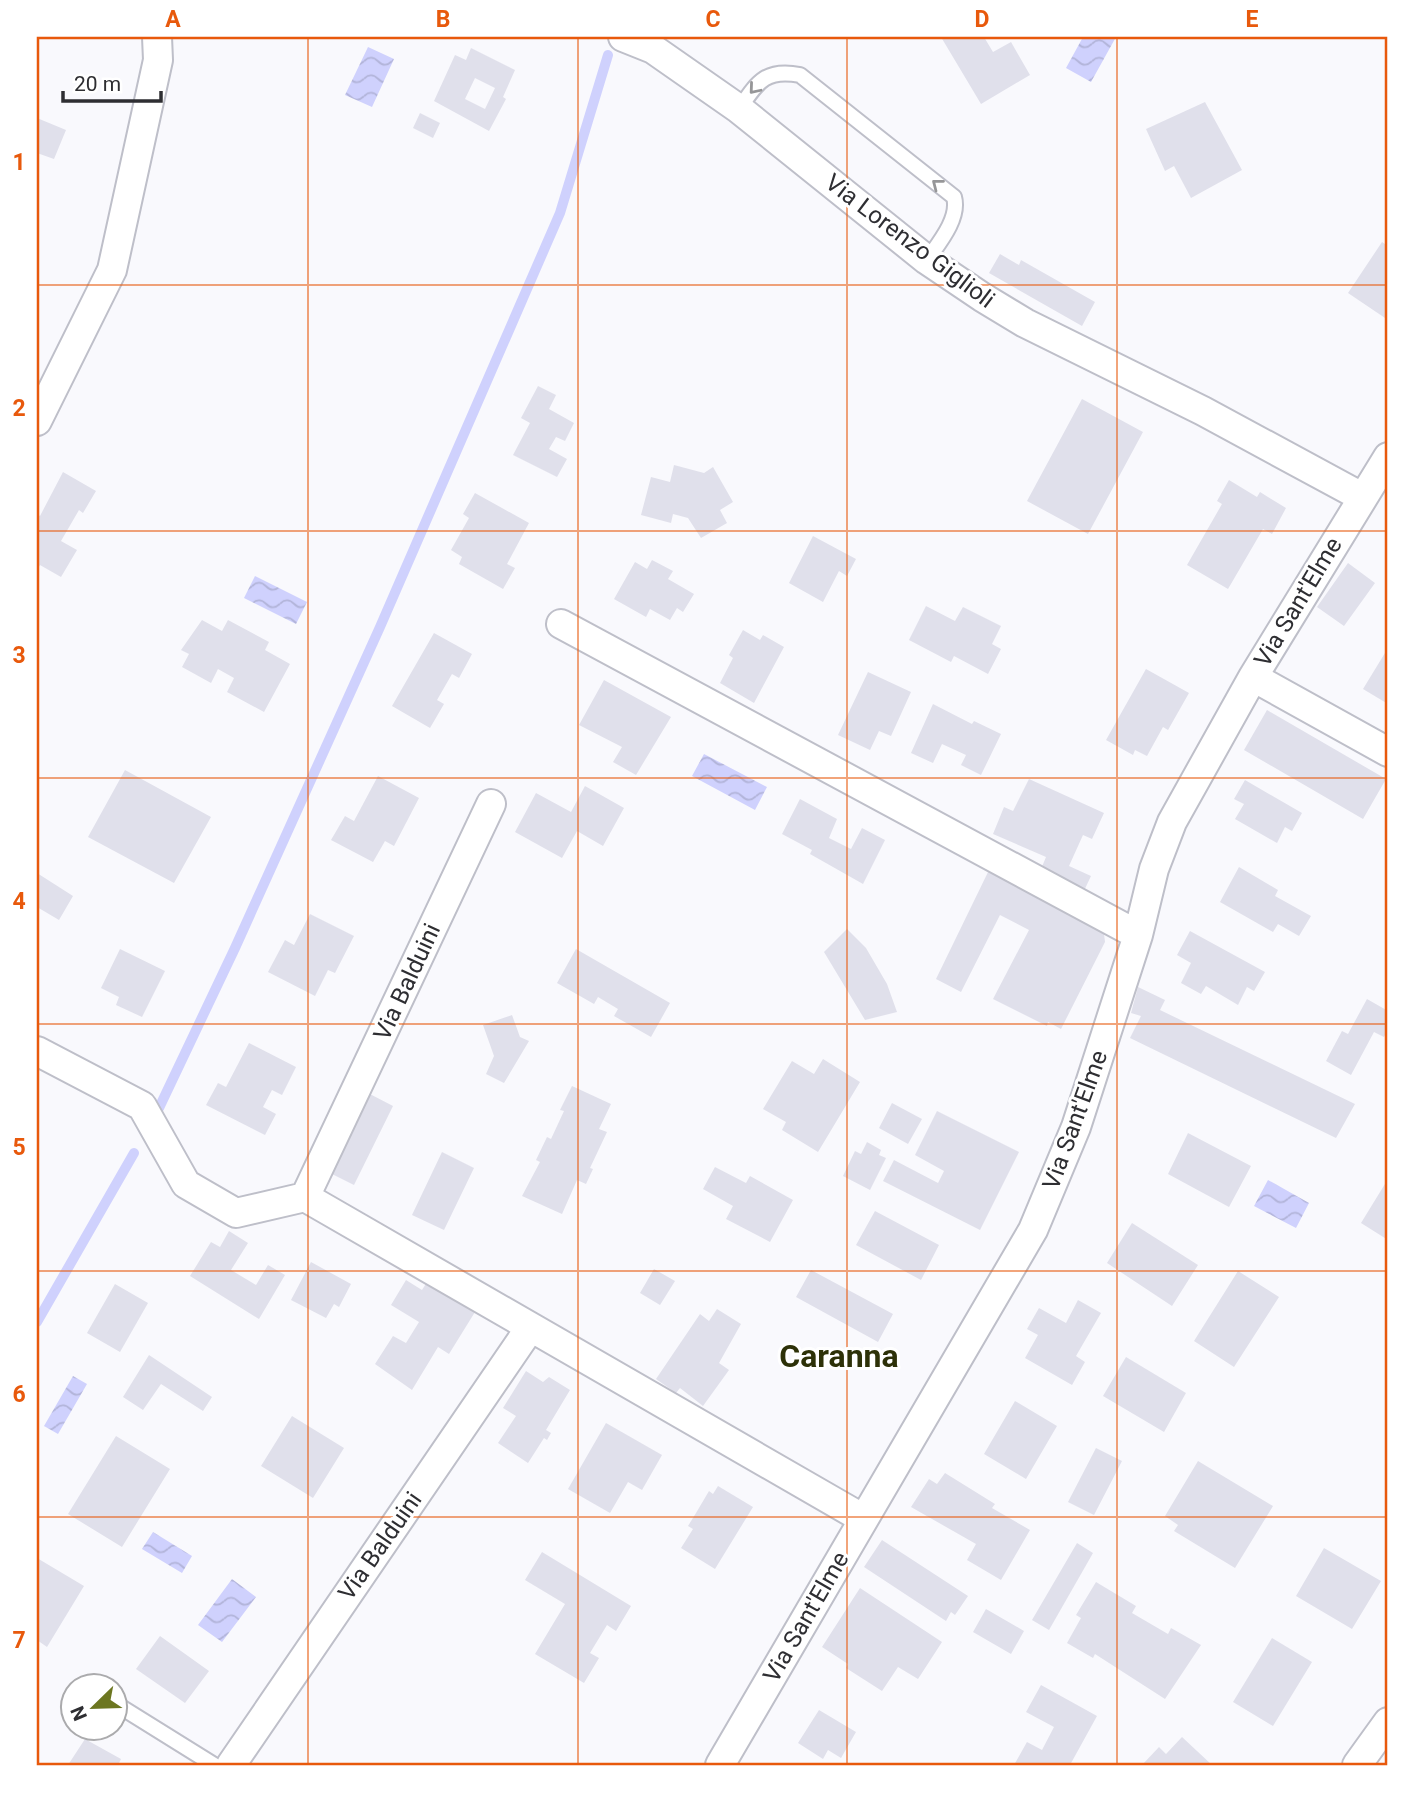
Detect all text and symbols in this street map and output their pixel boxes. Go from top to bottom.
text: A [165,6,181,33]
text: B [436,6,450,33]
text: C [705,6,721,33]
text: D [975,6,989,33]
text: E [1246,6,1259,33]
scale bar [63,60,161,104]
text: 20 m [74,72,121,96]
one-way arrow [750,81,762,94]
text: 1 [12,149,26,176]
street label: Via Lorenzo Giglioli [820,168,1000,314]
one-way arrow [933,179,945,192]
text: 2 [12,395,26,422]
street label: Via Sant'Elme [1248,532,1348,672]
text: 3 [12,642,26,669]
text: 4 [12,888,26,915]
street label: Via Balduini [368,919,446,1045]
street label: Via Sant'Elme [1037,1047,1113,1193]
text: 5 [12,1134,26,1161]
district label: Caranna [779,1337,899,1375]
text: 6 [12,1381,26,1408]
street label: Via Balduini [332,1486,428,1606]
street label: Via Sant'Elme [757,1547,855,1687]
text: 7 [12,1627,26,1654]
north arrow [60,1672,130,1742]
text: N [66,1703,92,1724]

